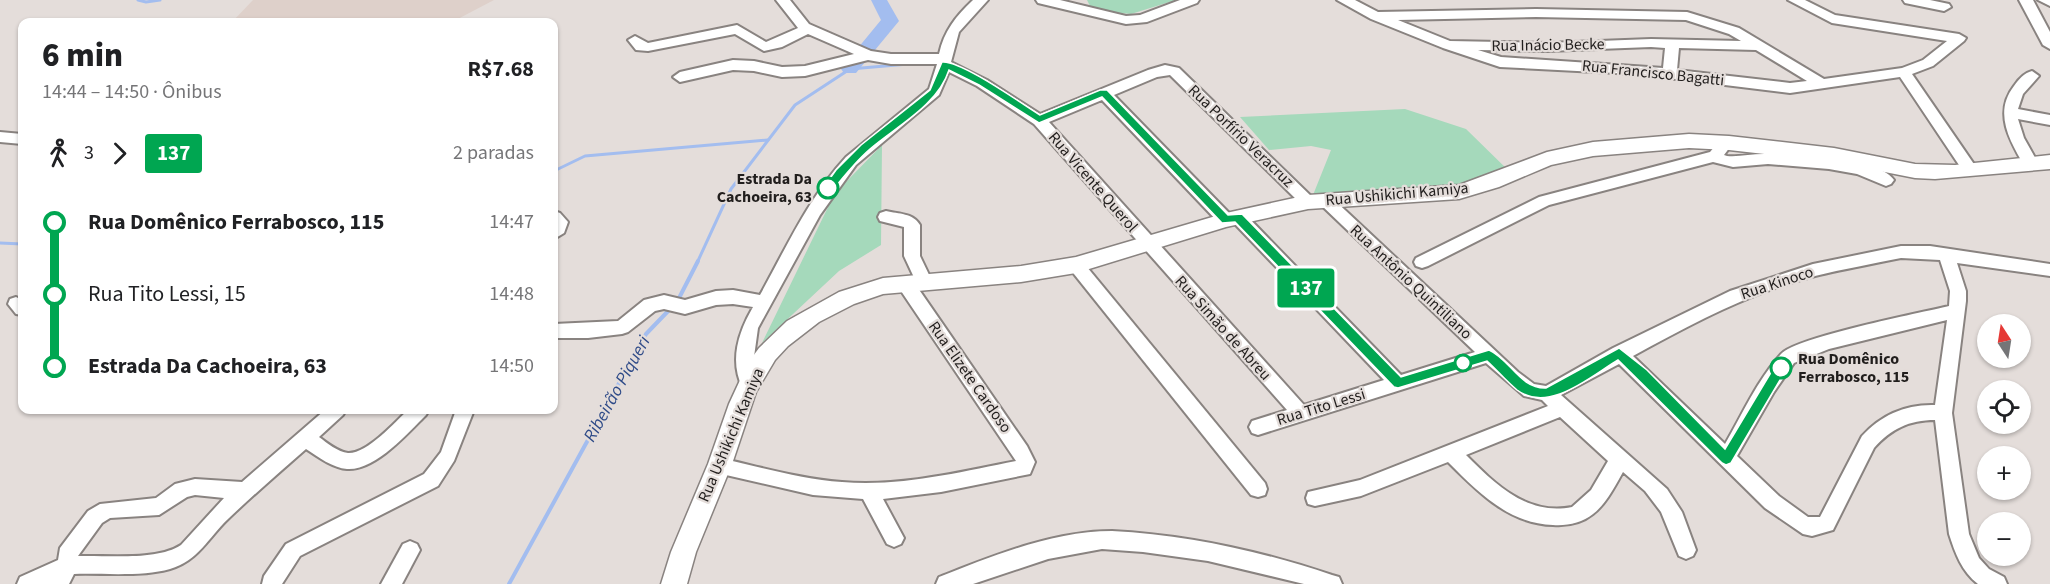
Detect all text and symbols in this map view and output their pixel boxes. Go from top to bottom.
text: 6 min [42,32,123,79]
street label: Rua Inácio Becke [1491,33,1605,57]
text: R$7.68 [467,53,534,85]
street label: Rua Francisco Bagatti [1581,55,1725,91]
text: 14:44 – 14:50 · Ônibus [42,78,222,106]
street label: Rua Porfírio Veracruz [1183,80,1299,192]
street label: Rua Vicente Querol [1043,127,1143,237]
icon: walk [42,137,75,170]
icon: forward [103,137,136,170]
text: 137 [157,138,190,168]
text: 3 [84,139,94,167]
text: 2 paradas [453,139,534,167]
place label: Estrada Da Cachoeira, 63 [717,168,812,208]
marker: Estrada Da Cachoeira, 63 [817,177,839,199]
street label: Rua Ushikichi Kamiya [1325,177,1469,211]
text: Rua Domênico Ferrabosco, 115 [88,206,384,238]
text: 14:47 [489,208,534,236]
street label: Rua Antônio Quintiliano [1345,219,1477,345]
street label: Rua Kinoco [1738,261,1816,305]
line badge: 137 [1272,268,1340,308]
street label: Rua Simão de Abreu [1170,271,1276,385]
text: 137 [1289,273,1323,303]
text: Rua Tito Lessi, 15 [88,278,246,310]
text: 14:48 [489,280,534,308]
north arrow [1977,314,2031,368]
map controls [1977,314,2031,566]
street label: Rua Elizete Cardoso [923,317,1017,437]
water label: Ribeirão Piqueri [578,331,657,446]
place label: Rua Domênico Ferrabosco, 115 [1798,348,1909,388]
text: Estrada Da Cachoeira, 63 [88,350,327,382]
text: 14:50 [489,352,534,380]
unlabelled marker [1454,354,1472,372]
marker: Rua Domênico Ferrabosco, 115 [1770,357,1792,379]
street label: Rua Ushikichi Kamiya [693,365,769,505]
button: locate [1977,380,2031,434]
street label: Rua Tito Lessi [1274,383,1368,431]
button: + [1977,446,2031,500]
button: − [1977,512,2031,566]

